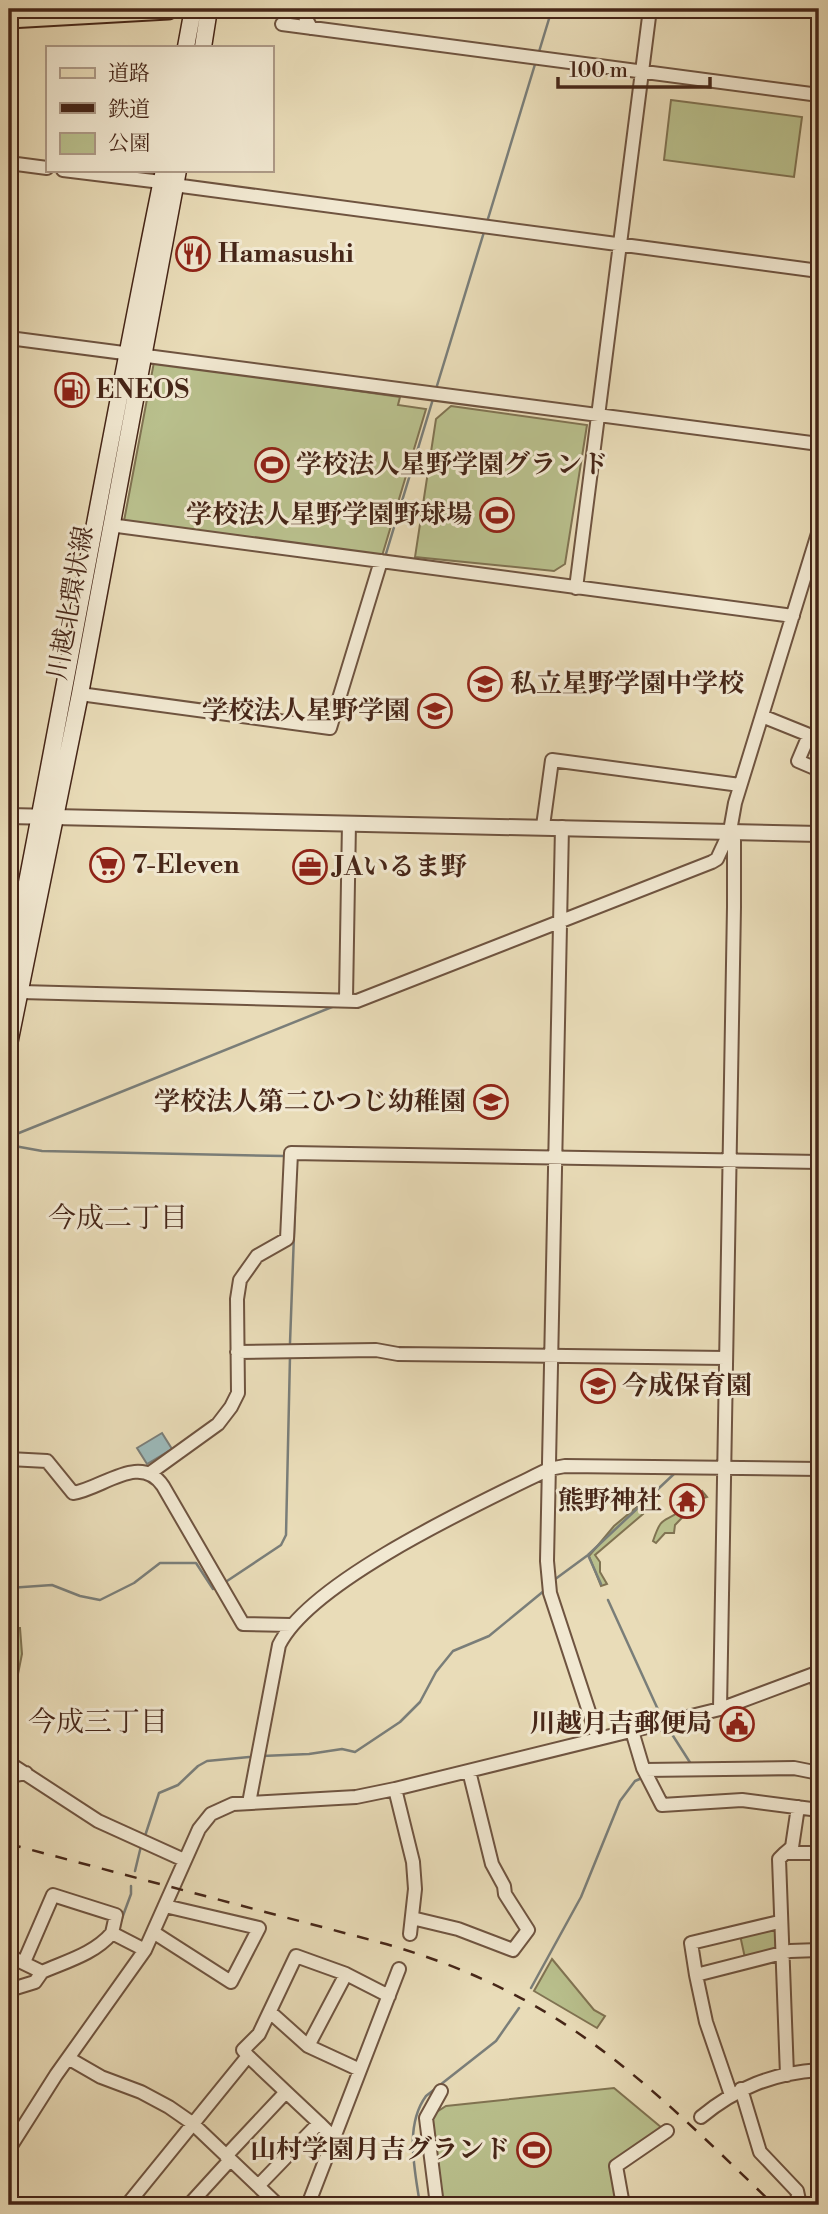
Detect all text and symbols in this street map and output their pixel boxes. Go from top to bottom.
legend [46,46,273,172]
scale bar [558,46,711,90]
text: 100 m [569,58,628,84]
text: 道路 [108,61,150,87]
text: 鉄道 [108,97,150,123]
text: 公園 [108,131,150,157]
restaurant icon: Hamasushi [174,235,212,273]
place label: Hamasushi [218,238,354,270]
fuel station icon: ENEOS [53,371,91,409]
place label: ENEOS [96,374,189,406]
sports icon: 学校法人星野学園グランド [253,446,291,484]
place label: 学校法人星野学園グランド [296,449,608,481]
sports icon: 学校法人星野学園野球場 [478,496,516,534]
place label: 学校法人星野学園野球場 [186,499,472,531]
street label: 川越北環状線 [42,523,100,683]
school or university icon: 私立星野学園中学校 [466,665,504,703]
place label: 私立星野学園中学校 [510,668,744,700]
school or university icon: 学校法人星野学園 [416,692,454,730]
place label: 学校法人星野学園 [202,695,410,727]
supermarket icon: 7-Eleven [88,846,126,884]
office icon: JAいるま野 [291,848,329,886]
place label: 7-Eleven [132,849,239,881]
place label: JAいるま野 [331,851,467,883]
school or university icon: 学校法人第二ひつじ幼稚園 [472,1083,510,1121]
place label: 学校法人第二ひつじ幼稚園 [154,1086,466,1118]
district label: 今成二丁目 [48,1201,188,1236]
school or university icon: 今成保育園 [579,1367,617,1405]
place label: 今成保育園 [622,1370,752,1402]
temple icon: 熊野神社 [668,1482,706,1520]
place label: 熊野神社 [558,1485,662,1517]
district label: 今成三丁目 [28,1705,168,1740]
public building icon: 川越月吉郵便局 [718,1705,756,1743]
place label: 川越月吉郵便局 [530,1708,712,1740]
sports icon: 山村学園月吉グランド [515,2131,553,2169]
place label: 山村学園月吉グランド [250,2134,510,2166]

